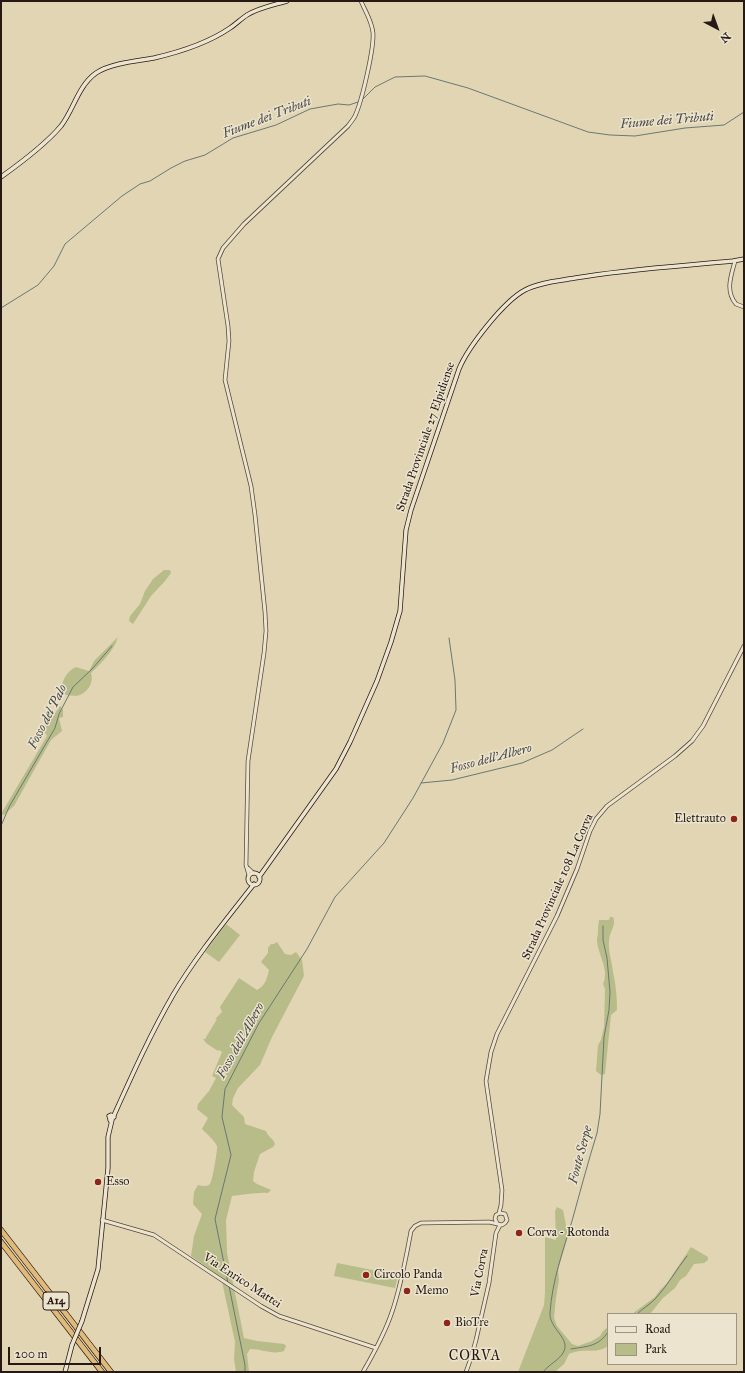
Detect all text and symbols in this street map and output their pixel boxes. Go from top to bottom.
north arrow [697,8,737,48]
text: N [717,29,733,45]
water label: Fiume dei Tributi [220,94,314,142]
water label: Fiume dei Tributi [620,109,714,133]
street label: Strada Provinciale 27 Elpidiense [394,360,458,514]
water label: Fosso del Palo [25,682,71,752]
water label: Fosso dell'Albero [448,741,534,777]
street label: Strada Provinciale 108 La Corva [519,812,597,962]
place label: Elettrauto [674,812,726,826]
marker: Elettrauto [729,814,739,824]
water label: Fosso dell'Albero [214,1000,268,1082]
water label: Fonte Serpe [566,1124,596,1186]
place label: Esso [106,1175,129,1189]
marker: Esso [93,1177,103,1187]
place label: Corva - Rotonda [527,1226,609,1240]
marker: Corva - Rotonda [514,1228,524,1238]
street label: Via Corva [468,1248,492,1298]
street label: Via Enrico Mattei [200,1250,284,1312]
place label: Circolo Panda [374,1268,442,1282]
marker: Circolo Panda [361,1270,371,1280]
place label: Memo [415,1284,448,1298]
marker: Memo [402,1286,412,1296]
road number: A14 [43,1292,69,1310]
legend [607,1313,737,1365]
place label: BioTre [455,1316,489,1330]
marker: BioTre [442,1318,452,1328]
text: Road [645,1322,671,1336]
scale bar [10,1339,103,1365]
text: Park [645,1342,667,1356]
text: 200 m [15,1347,48,1361]
district label: CORVA [449,1349,501,1365]

